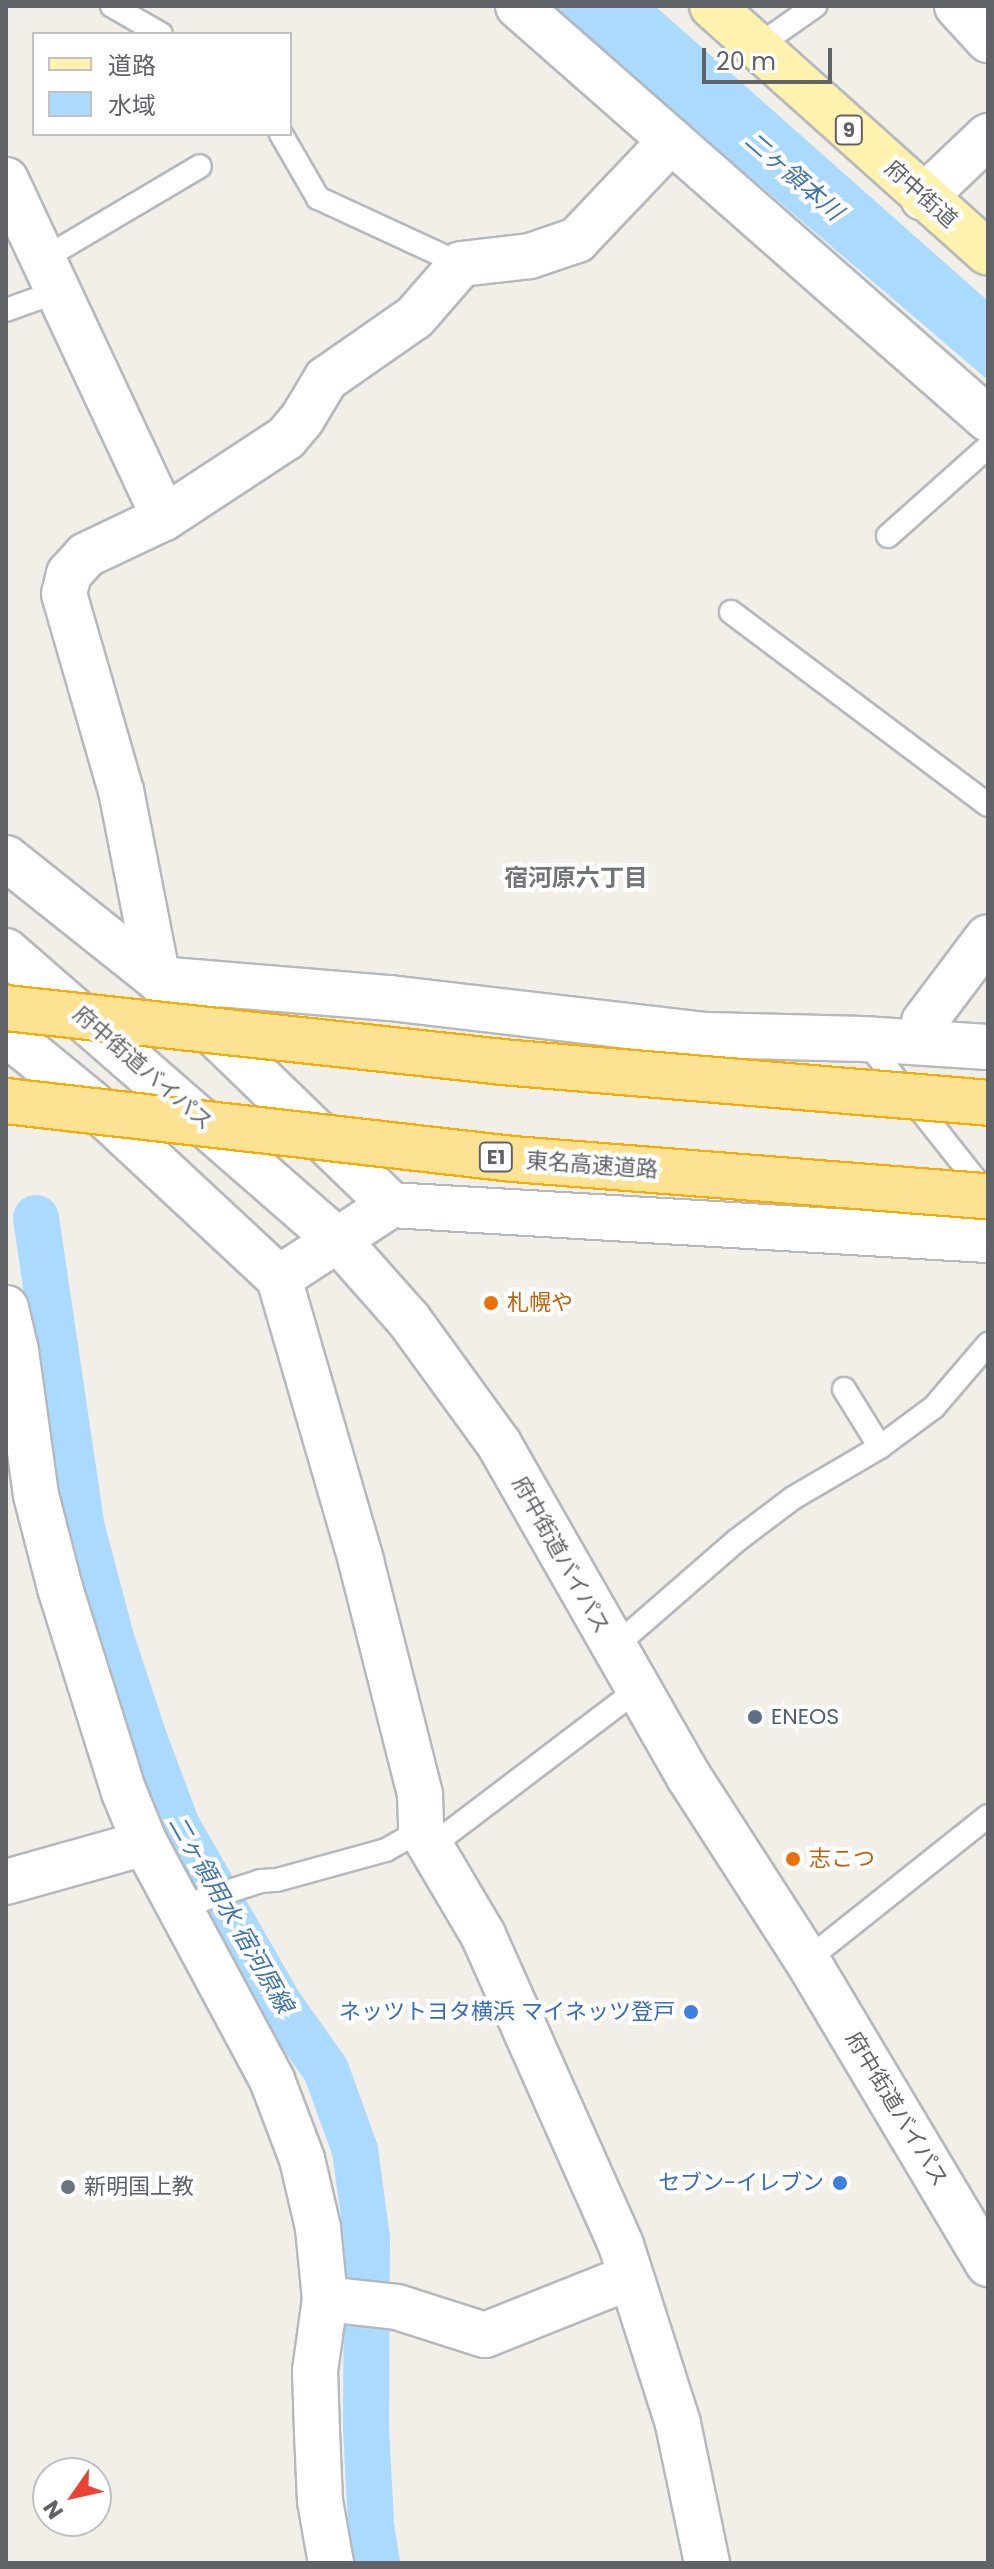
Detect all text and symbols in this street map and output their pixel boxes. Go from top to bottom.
legend [32,32,292,136]
scale bar [706,32,836,82]
text: 20 m [716,45,776,78]
text: 道路 [108,49,156,82]
text: 水域 [108,89,156,122]
road number: 9 [833,114,865,146]
water label: 二ヶ領本川 [739,126,849,226]
street label: 府中街道 [879,155,963,233]
district label: 宿河原六丁目 [504,864,648,892]
street label: 府中街道バイパス [68,1000,218,1136]
road number: E1 [478,1141,514,1173]
street label: 東名高速道路 [525,1147,659,1183]
place label: 札幌や [507,1290,573,1316]
marker: 札幌や [482,1294,500,1312]
street label: 府中街道バイパス [507,1472,615,1638]
place label: ENEOS [771,1704,839,1730]
marker: ENEOS [746,1708,764,1726]
water label: 二ヶ領用水 宿河原線 [163,1810,299,2018]
place label: 志こつ [809,1846,875,1872]
marker: 志こつ [784,1850,802,1868]
place label: ネッツトヨタ横浜 マイネッツ登戸 [339,1999,675,2025]
marker: ネッツトヨタ横浜 マイネッツ登戸 [682,2003,700,2021]
street label: 府中街道バイパス [840,2027,954,2191]
place label: セブン-イレブン [658,2170,824,2196]
place label: 新明国上教 [84,2174,194,2200]
marker: セブン-イレブン [831,2174,849,2192]
marker: 新明国上教 [59,2178,77,2196]
north arrow [32,2457,112,2537]
text: N [36,2494,71,2525]

